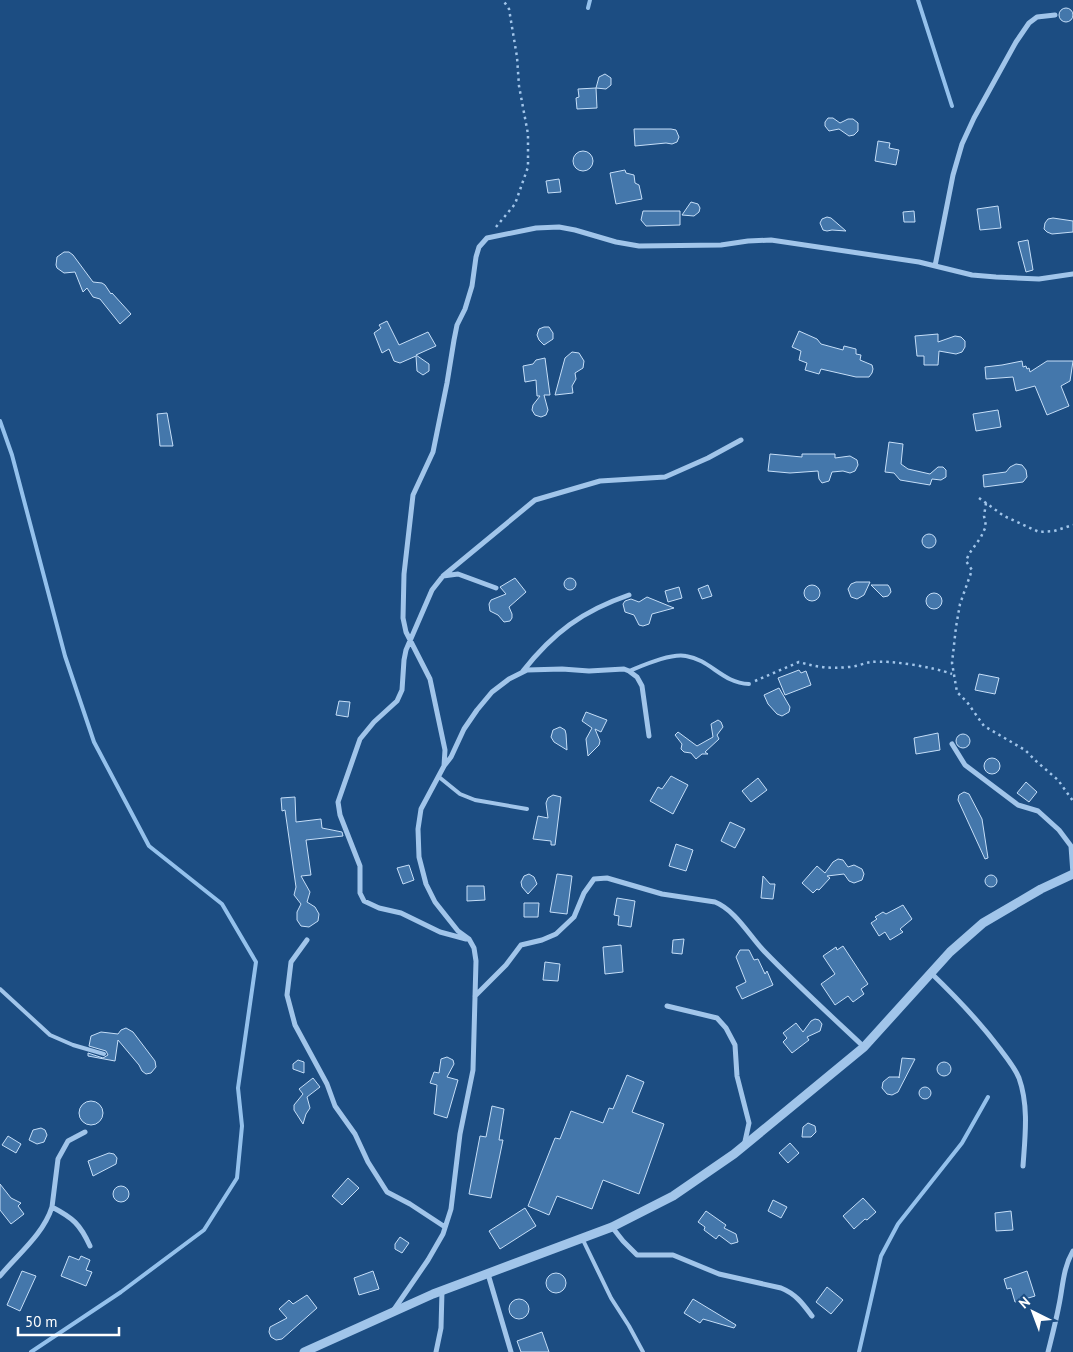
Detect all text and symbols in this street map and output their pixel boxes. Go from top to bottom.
north arrow [1008,1287,1058,1337]
text: N [1015,1293,1034,1312]
scale bar [18,1304,119,1336]
text: 50 m [25,1312,58,1331]

